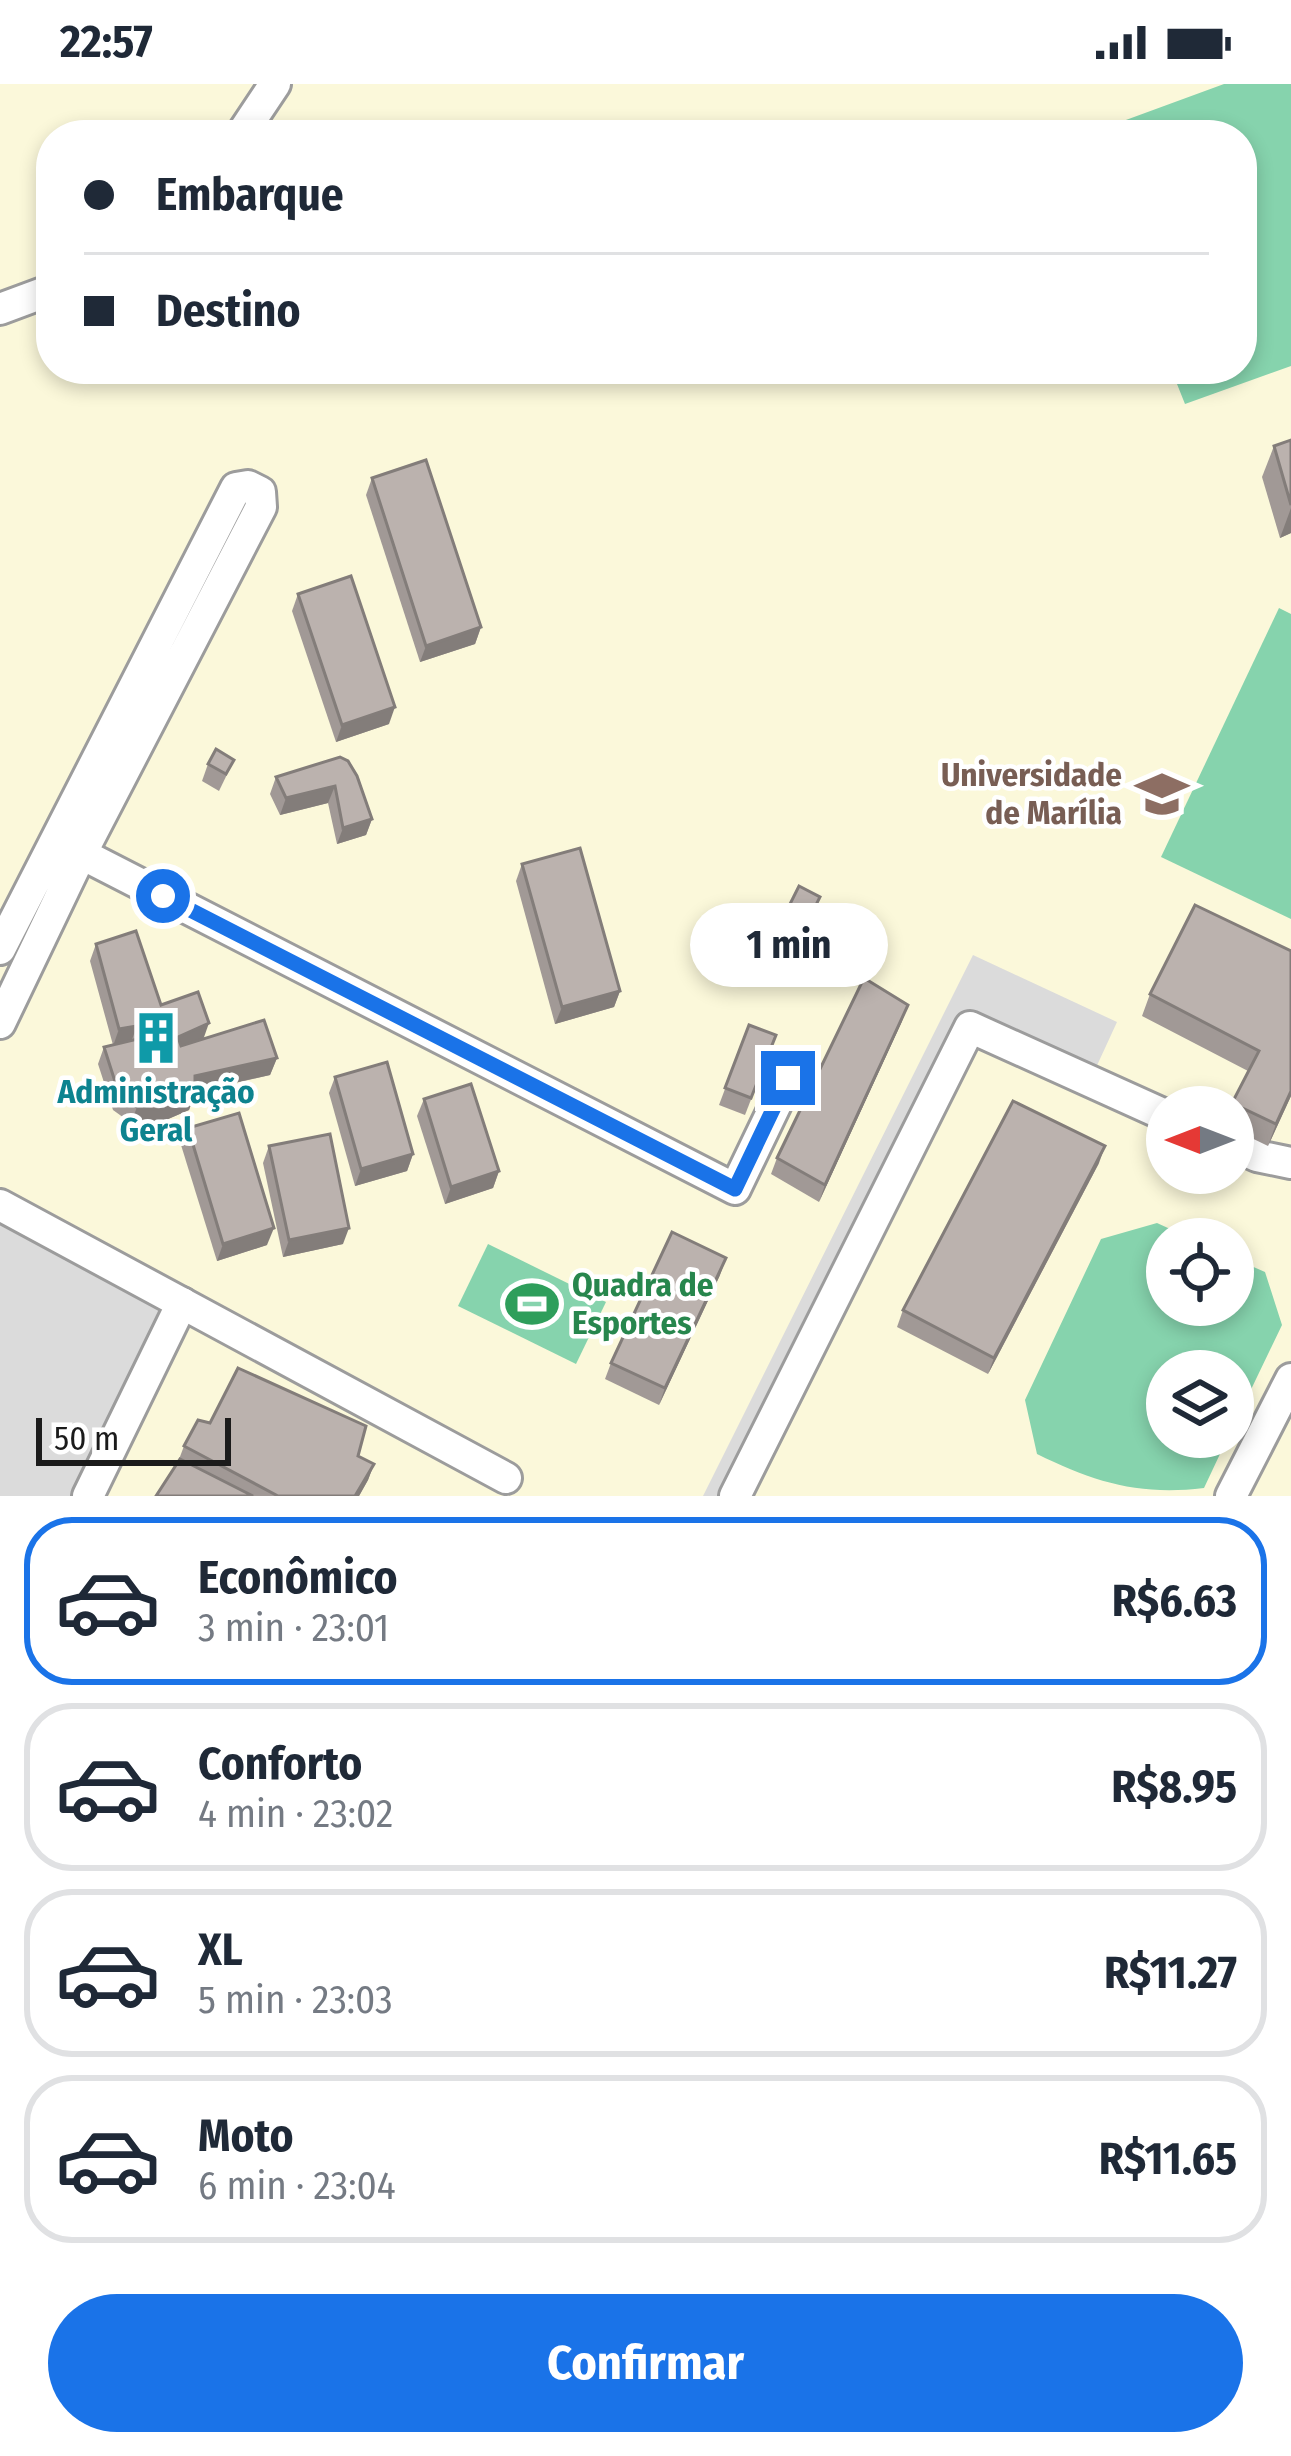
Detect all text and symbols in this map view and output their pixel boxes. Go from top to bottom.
text: 22:57 [60,15,153,69]
text: Embarque [156,168,344,222]
text: Destino [156,284,300,338]
place label: Universidade de Marília [941,755,1122,833]
school or university icon: Universidade de Marília [1133,765,1191,823]
route start [136,869,190,923]
callout: 1 min [689,904,887,988]
text: 1 min [747,922,831,968]
building icon: Administração Geral [127,1009,185,1067]
route end [761,1051,815,1105]
place label: Administração Geral [56,1072,255,1150]
north arrow [1146,1086,1254,1194]
map controls [1146,1086,1254,1458]
button: locate [1146,1218,1254,1326]
place label: Quadra de Esportes [572,1265,713,1343]
sports icon: Quadra de Esportes [503,1275,561,1333]
button: layers [1146,1350,1254,1458]
scale bar [36,1412,231,1465]
text: 50 m [54,1419,119,1459]
icon: car [54,1547,162,1655]
text: Econômico [198,1551,398,1605]
text: R$6.63 [1112,1574,1237,1628]
text: 3 min · 23:01 [198,1605,389,1651]
icon: car [54,1733,162,1841]
text: Conforto [198,1737,362,1791]
text: R$8.95 [1111,1760,1237,1814]
text: 4 min · 23:02 [198,1791,393,1837]
icon: car [54,1919,162,2027]
text: XL [198,1923,243,1977]
text: R$11.27 [1104,1946,1237,2000]
text: 5 min · 23:03 [198,1977,393,2023]
icon: car [54,2105,162,2213]
text: Moto [198,2109,294,2163]
text: R$11.65 [1099,2132,1237,2186]
text: 6 min · 23:04 [198,2163,396,2209]
button: Confirmar [48,2294,1243,2432]

